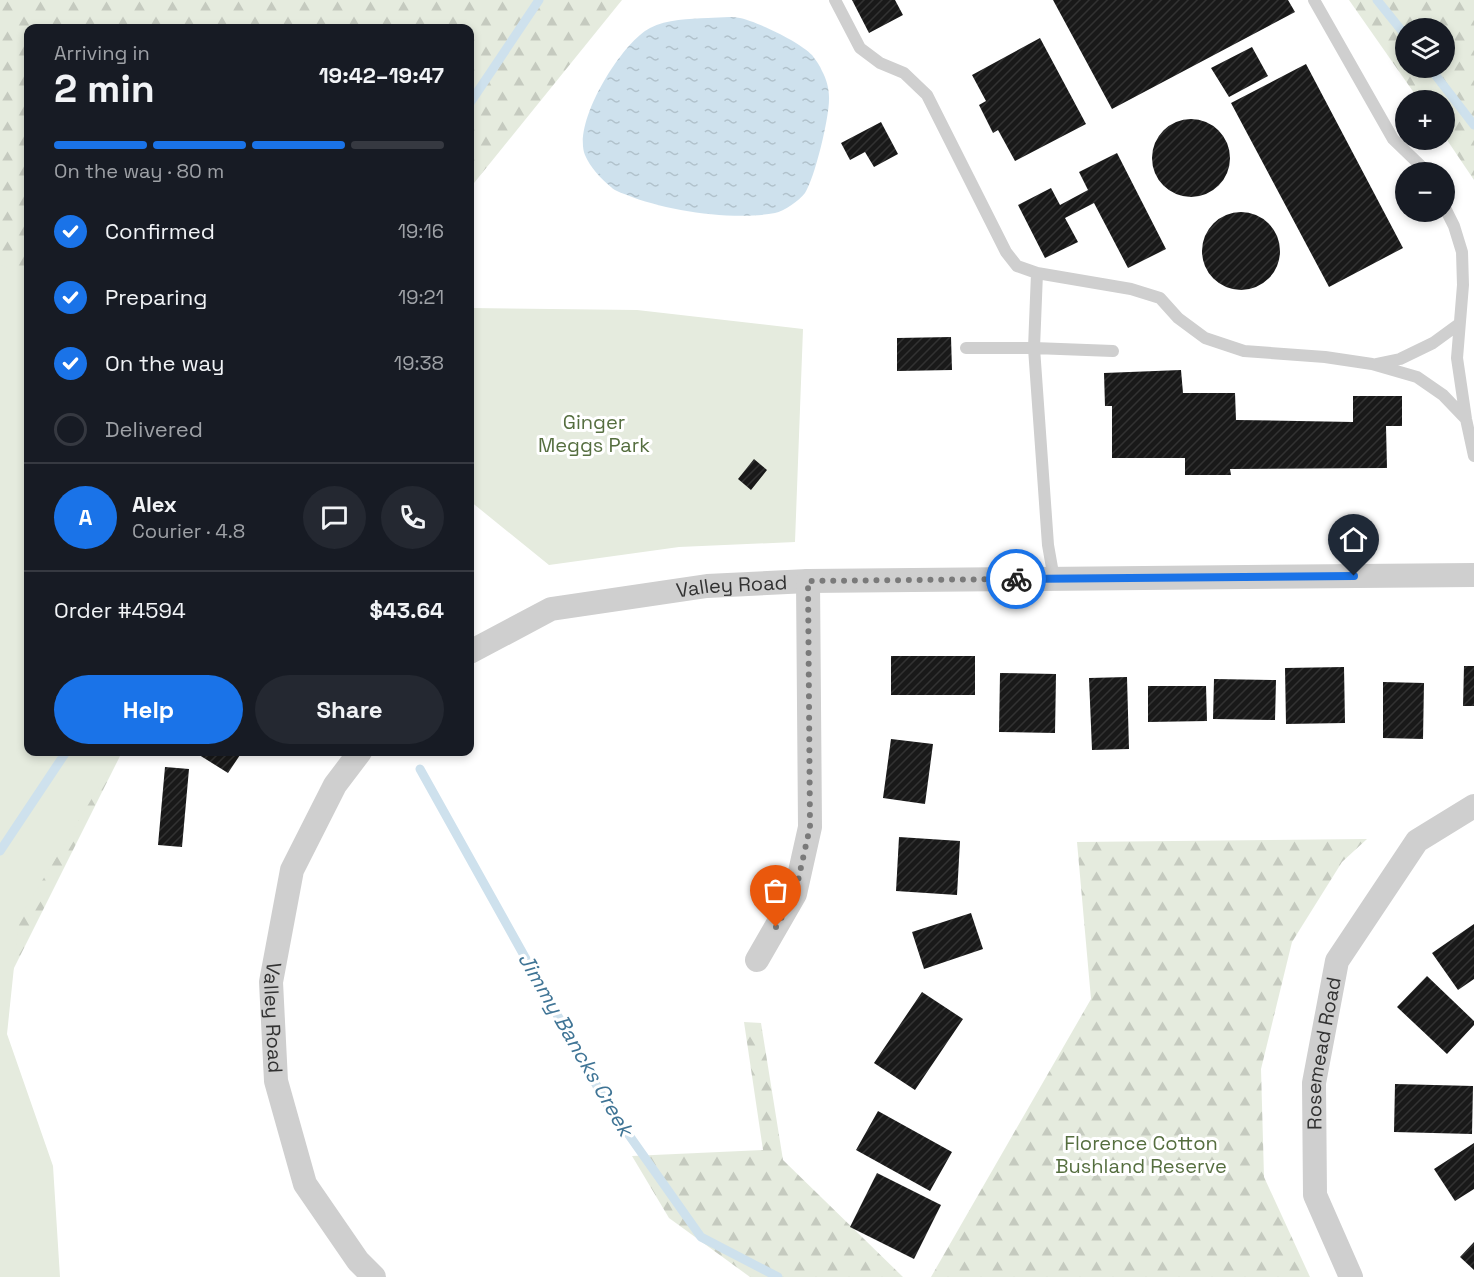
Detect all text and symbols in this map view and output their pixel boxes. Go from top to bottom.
map controls [1395,18,1455,222]
button: layers [1395,18,1455,78]
text: Arriving in [54,40,150,66]
text: 19:42–19:47 [319,61,444,89]
text: 2 min [54,64,155,113]
button: + [1395,90,1455,150]
text: On the way · 80 m [54,158,224,184]
button: − [1395,162,1455,222]
icon: check [54,215,87,248]
text: Confirmed [105,217,215,245]
text: 19:16 [398,218,444,244]
icon: check [54,281,87,314]
text: Preparing [105,283,207,311]
text: 19:21 [398,284,444,310]
icon: check [54,347,87,380]
text: On the way [105,349,224,377]
text: 19:38 [394,350,444,376]
park label: Ginger Meggs Park [538,409,650,458]
text: Delivered [105,415,203,443]
button: chat [303,486,366,549]
button: phone [381,486,444,549]
text: Alex [132,490,177,518]
text: A [79,503,92,531]
pin [1328,514,1379,576]
text: Courier · 4.8 [132,518,245,544]
icon: home [1337,523,1370,556]
courier [986,549,1046,609]
icon: bike [1000,563,1033,596]
street label: Valley Road [674,569,788,603]
text: Order #4594 [54,596,186,624]
text: $43.64 [369,596,444,624]
button: Help [54,675,243,744]
button: Share [255,675,444,744]
pin [750,865,801,927]
icon: bag [759,874,792,907]
water label: Jimmy Bancks Creek [512,947,641,1143]
street label: Valley Road [258,960,289,1074]
street label: Rosemead Road [1301,975,1347,1130]
park label: Florence Cotton Bushland Reserve [1055,1130,1227,1179]

